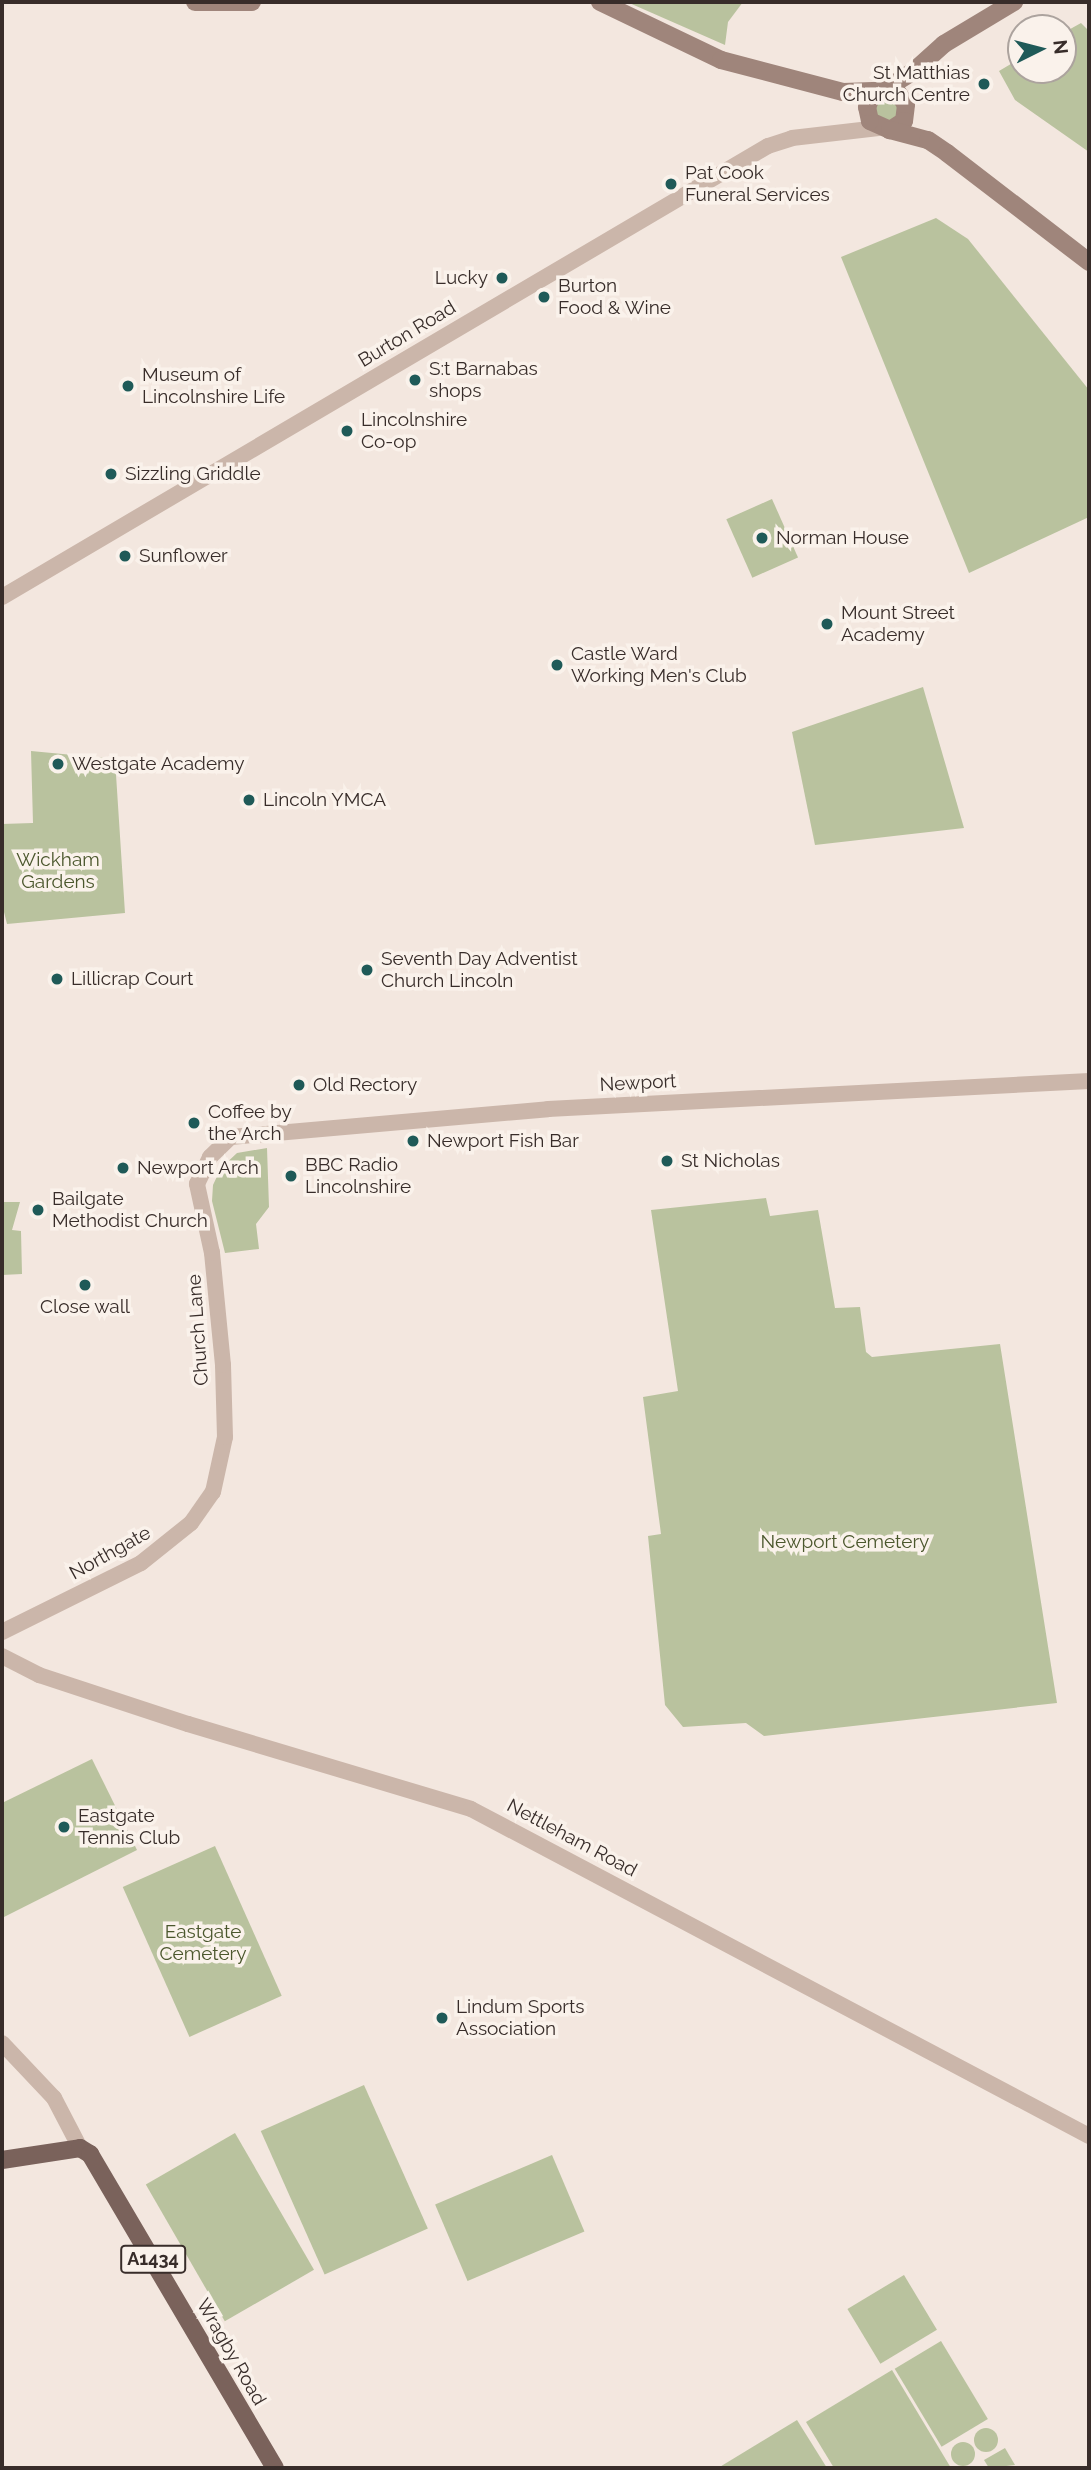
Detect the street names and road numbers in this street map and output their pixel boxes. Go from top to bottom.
street label: Burton Road [354,296,460,372]
street label: Newport [599,1070,677,1096]
street label: Church Lane [183,1273,213,1387]
street label: Northgate [65,1521,155,1585]
street label: Nettleham Road [503,1794,641,1882]
road number: A1434 [120,2244,186,2274]
street label: Wragby Road [191,2294,271,2410]

